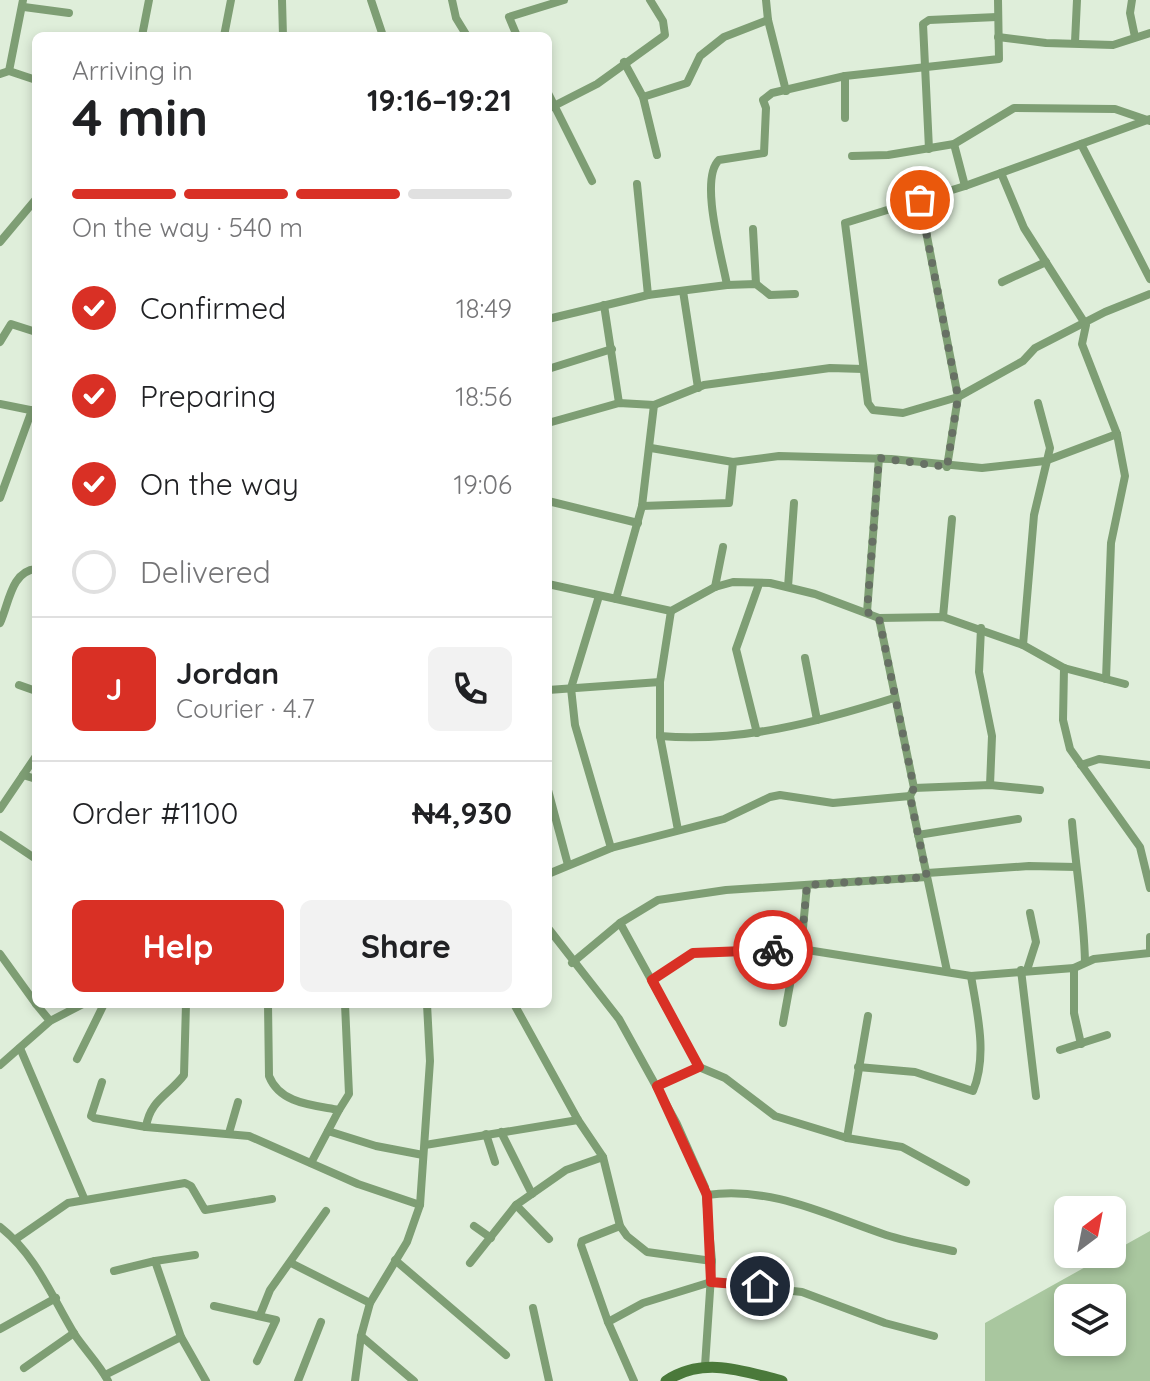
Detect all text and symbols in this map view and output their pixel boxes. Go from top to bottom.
text: Arriving in [72,54,193,87]
text: 19:16–19:21 [367,81,512,119]
text: 4 min [72,84,208,149]
pin [886,166,954,234]
icon: bag [898,178,942,222]
text: On the way · 540 m [72,211,303,244]
icon: check [72,286,116,330]
text: Confirmed [140,289,286,327]
text: 18:49 [456,292,512,325]
icon: check [72,374,116,418]
text: Preparing [140,377,276,415]
text: 18:56 [455,380,512,413]
icon: check [72,462,116,506]
text: On the way [140,465,299,503]
text: 19:06 [454,468,512,501]
text: Delivered [140,553,271,591]
button: phone [428,647,512,731]
text: Jordan [176,654,279,692]
text: J [106,670,122,708]
text: Courier · 4.7 [176,692,315,725]
text: Order #1100 [72,794,238,832]
text: ₦4,930 [412,794,512,832]
button: Help [72,900,284,992]
button: Share [300,900,512,992]
courier [733,910,813,990]
icon: bike [751,928,795,972]
north arrow [1054,1196,1126,1268]
map controls [1054,1196,1126,1356]
pin [726,1252,794,1320]
icon: home [738,1264,782,1308]
button: layers [1054,1284,1126,1356]

